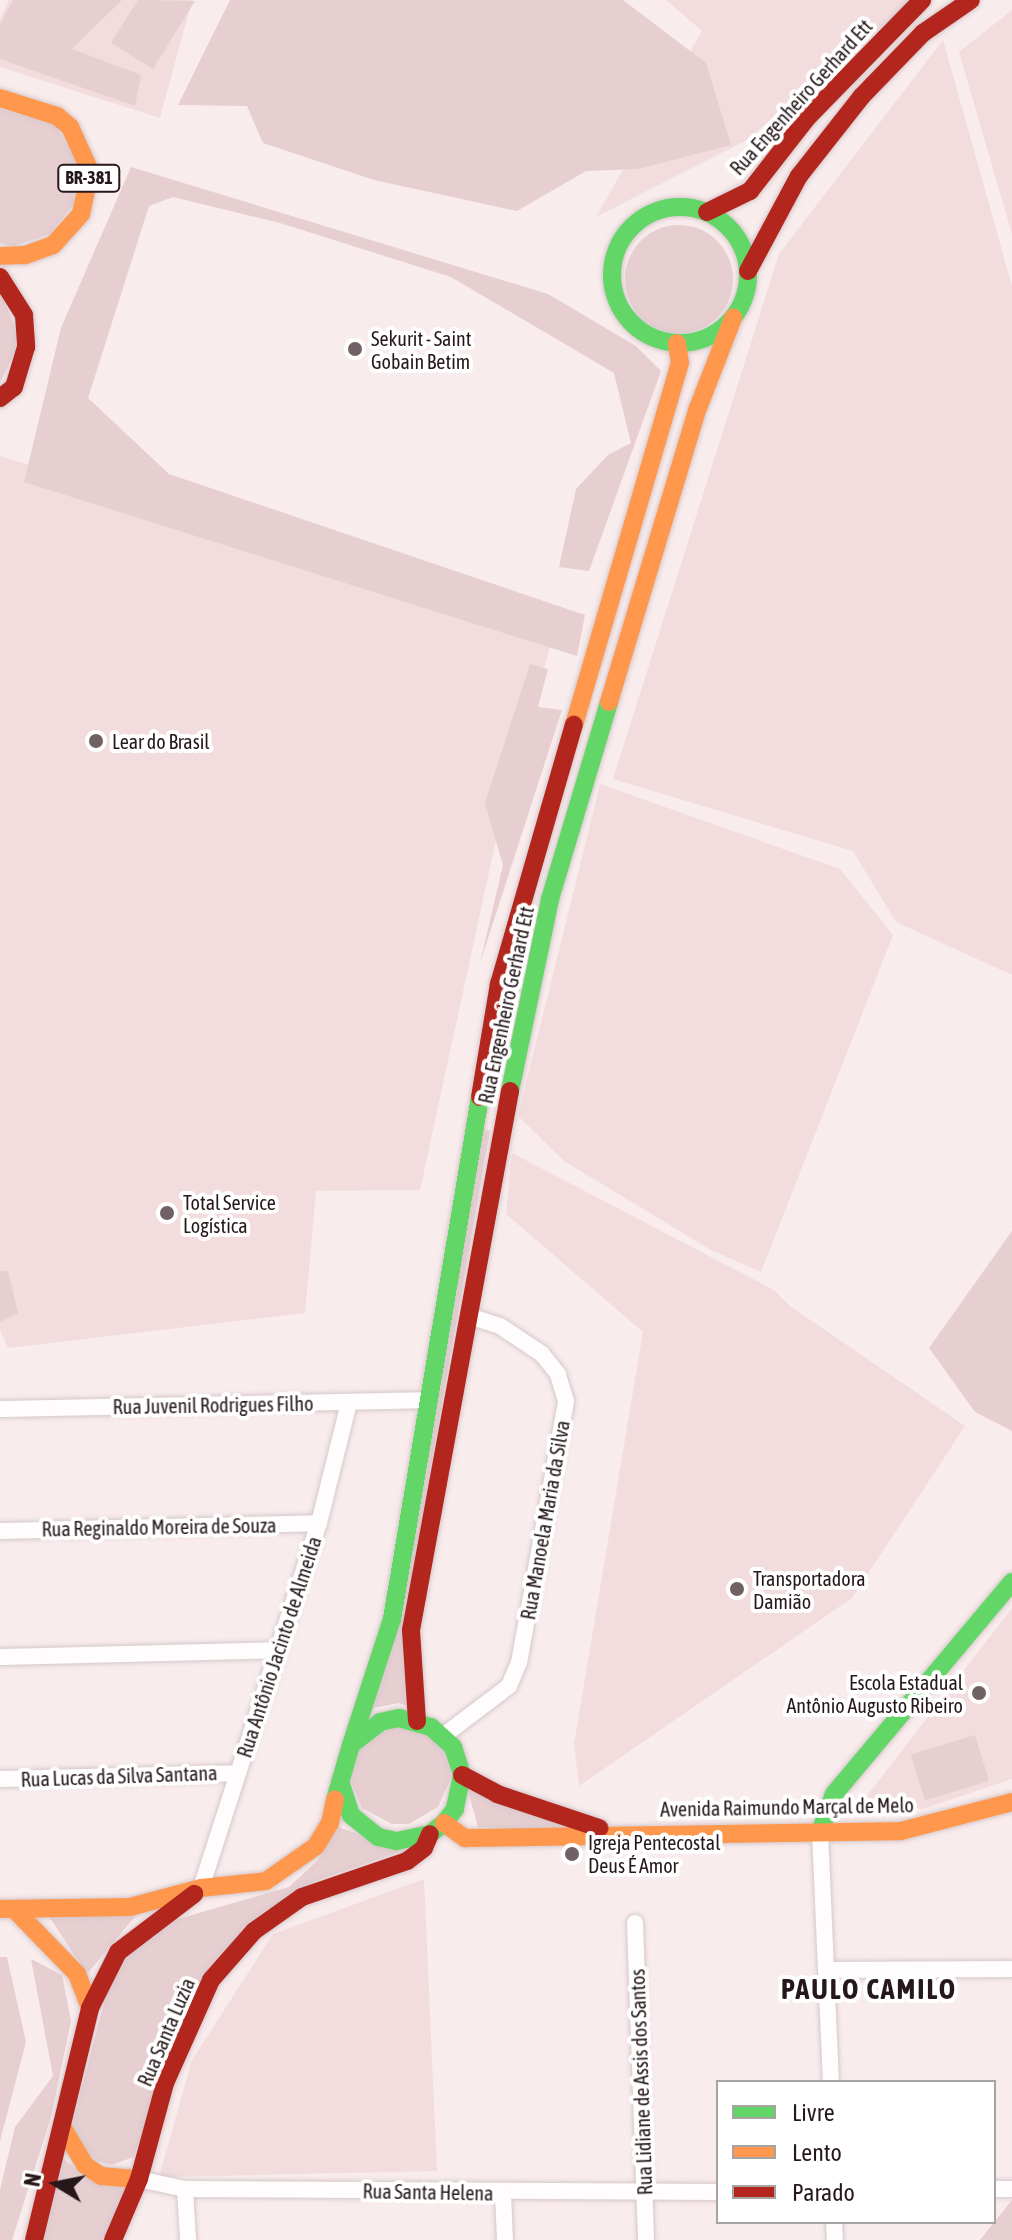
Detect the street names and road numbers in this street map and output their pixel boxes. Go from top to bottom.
street label: Rua Engenheiro Gerhard Ett [725,14,877,180]
road number: BR-381 [57,164,121,192]
street label: Rua Engenheiro Gerhard Ett [473,904,539,1106]
street label: Rua Juvenil Rodrigues Filho [112,1391,314,1419]
street label: Rua Manoela Maria da Silva [516,1418,574,1622]
street label: Rua Reginaldo Moreira de Souza [41,1513,277,1541]
street label: Rua Antônio Jacinto de Almeida [232,1533,326,1761]
street label: Rua Lucas da Silva Santana [20,1761,218,1791]
street label: Avenida Raimundo Marçal de Melo [660,1793,914,1821]
street label: Rua Lidiane de Assis dos Santos [625,1968,657,2196]
street label: Rua Santa Luzia [132,1974,200,2090]
street label: Rua Santa Helena [362,2179,494,2205]

